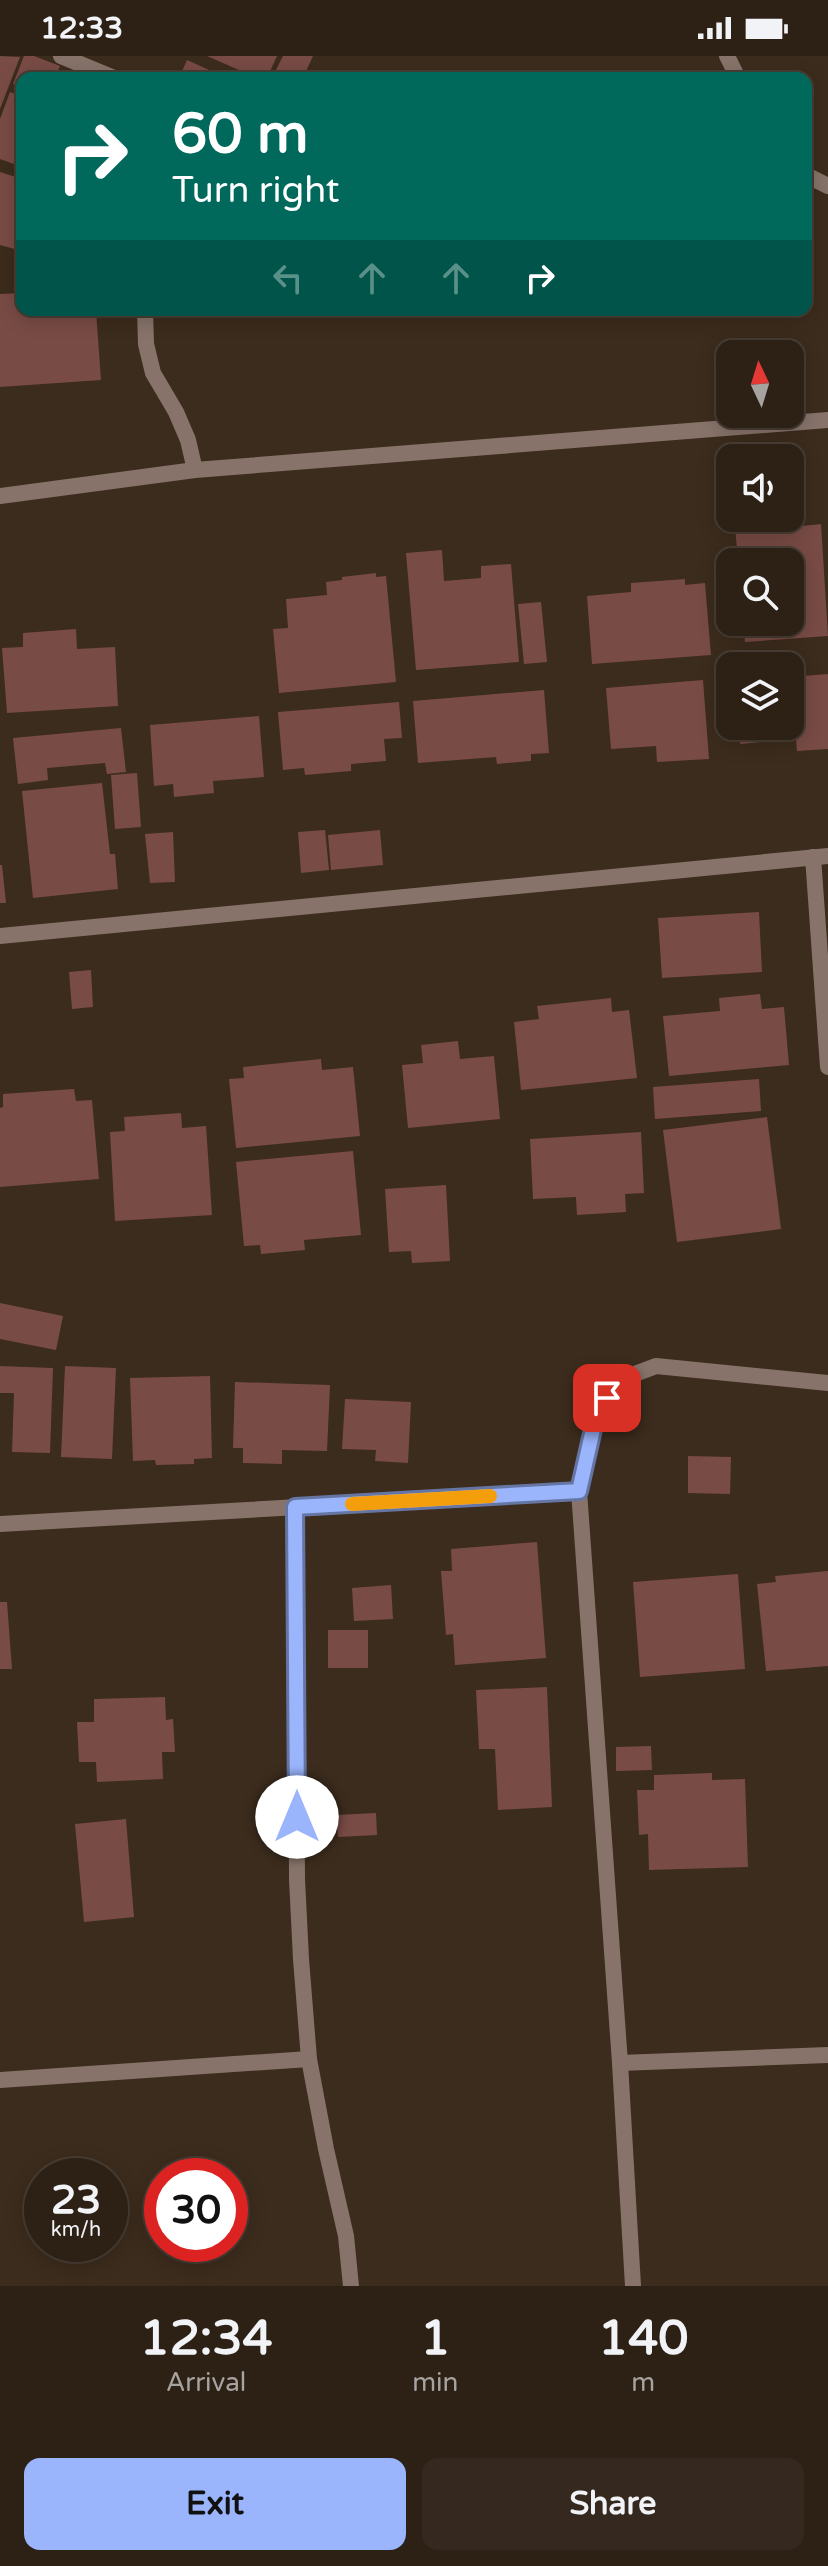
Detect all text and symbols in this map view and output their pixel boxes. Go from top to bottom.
text: 12:33 [40,10,123,47]
text: 60 m [172,101,308,168]
icon: right [40,104,144,208]
text: Turn right [172,169,339,212]
icon: left [266,256,310,300]
icon: ahead [350,256,394,300]
icon: ahead [434,256,478,300]
icon: right [518,256,562,300]
north arrow [716,340,804,428]
map controls [716,340,804,740]
button: sound [716,444,804,532]
button: search [716,548,804,636]
button: layers [716,652,804,740]
pin [573,1364,641,1432]
icon: arrive [585,1376,629,1420]
position arrow [255,1775,339,1859]
speed limit sign: 30 [144,2158,248,2262]
text: 23 [51,2176,101,2224]
text: km/h [51,2218,101,2242]
text: 12:34 [140,2310,273,2368]
text: 1 [420,2310,450,2368]
text: 140 [598,2310,688,2368]
text: Arrival [166,2367,246,2398]
text: min [412,2367,458,2398]
text: m [631,2367,655,2398]
button: Exit [24,2458,406,2550]
button: Share [422,2458,804,2550]

